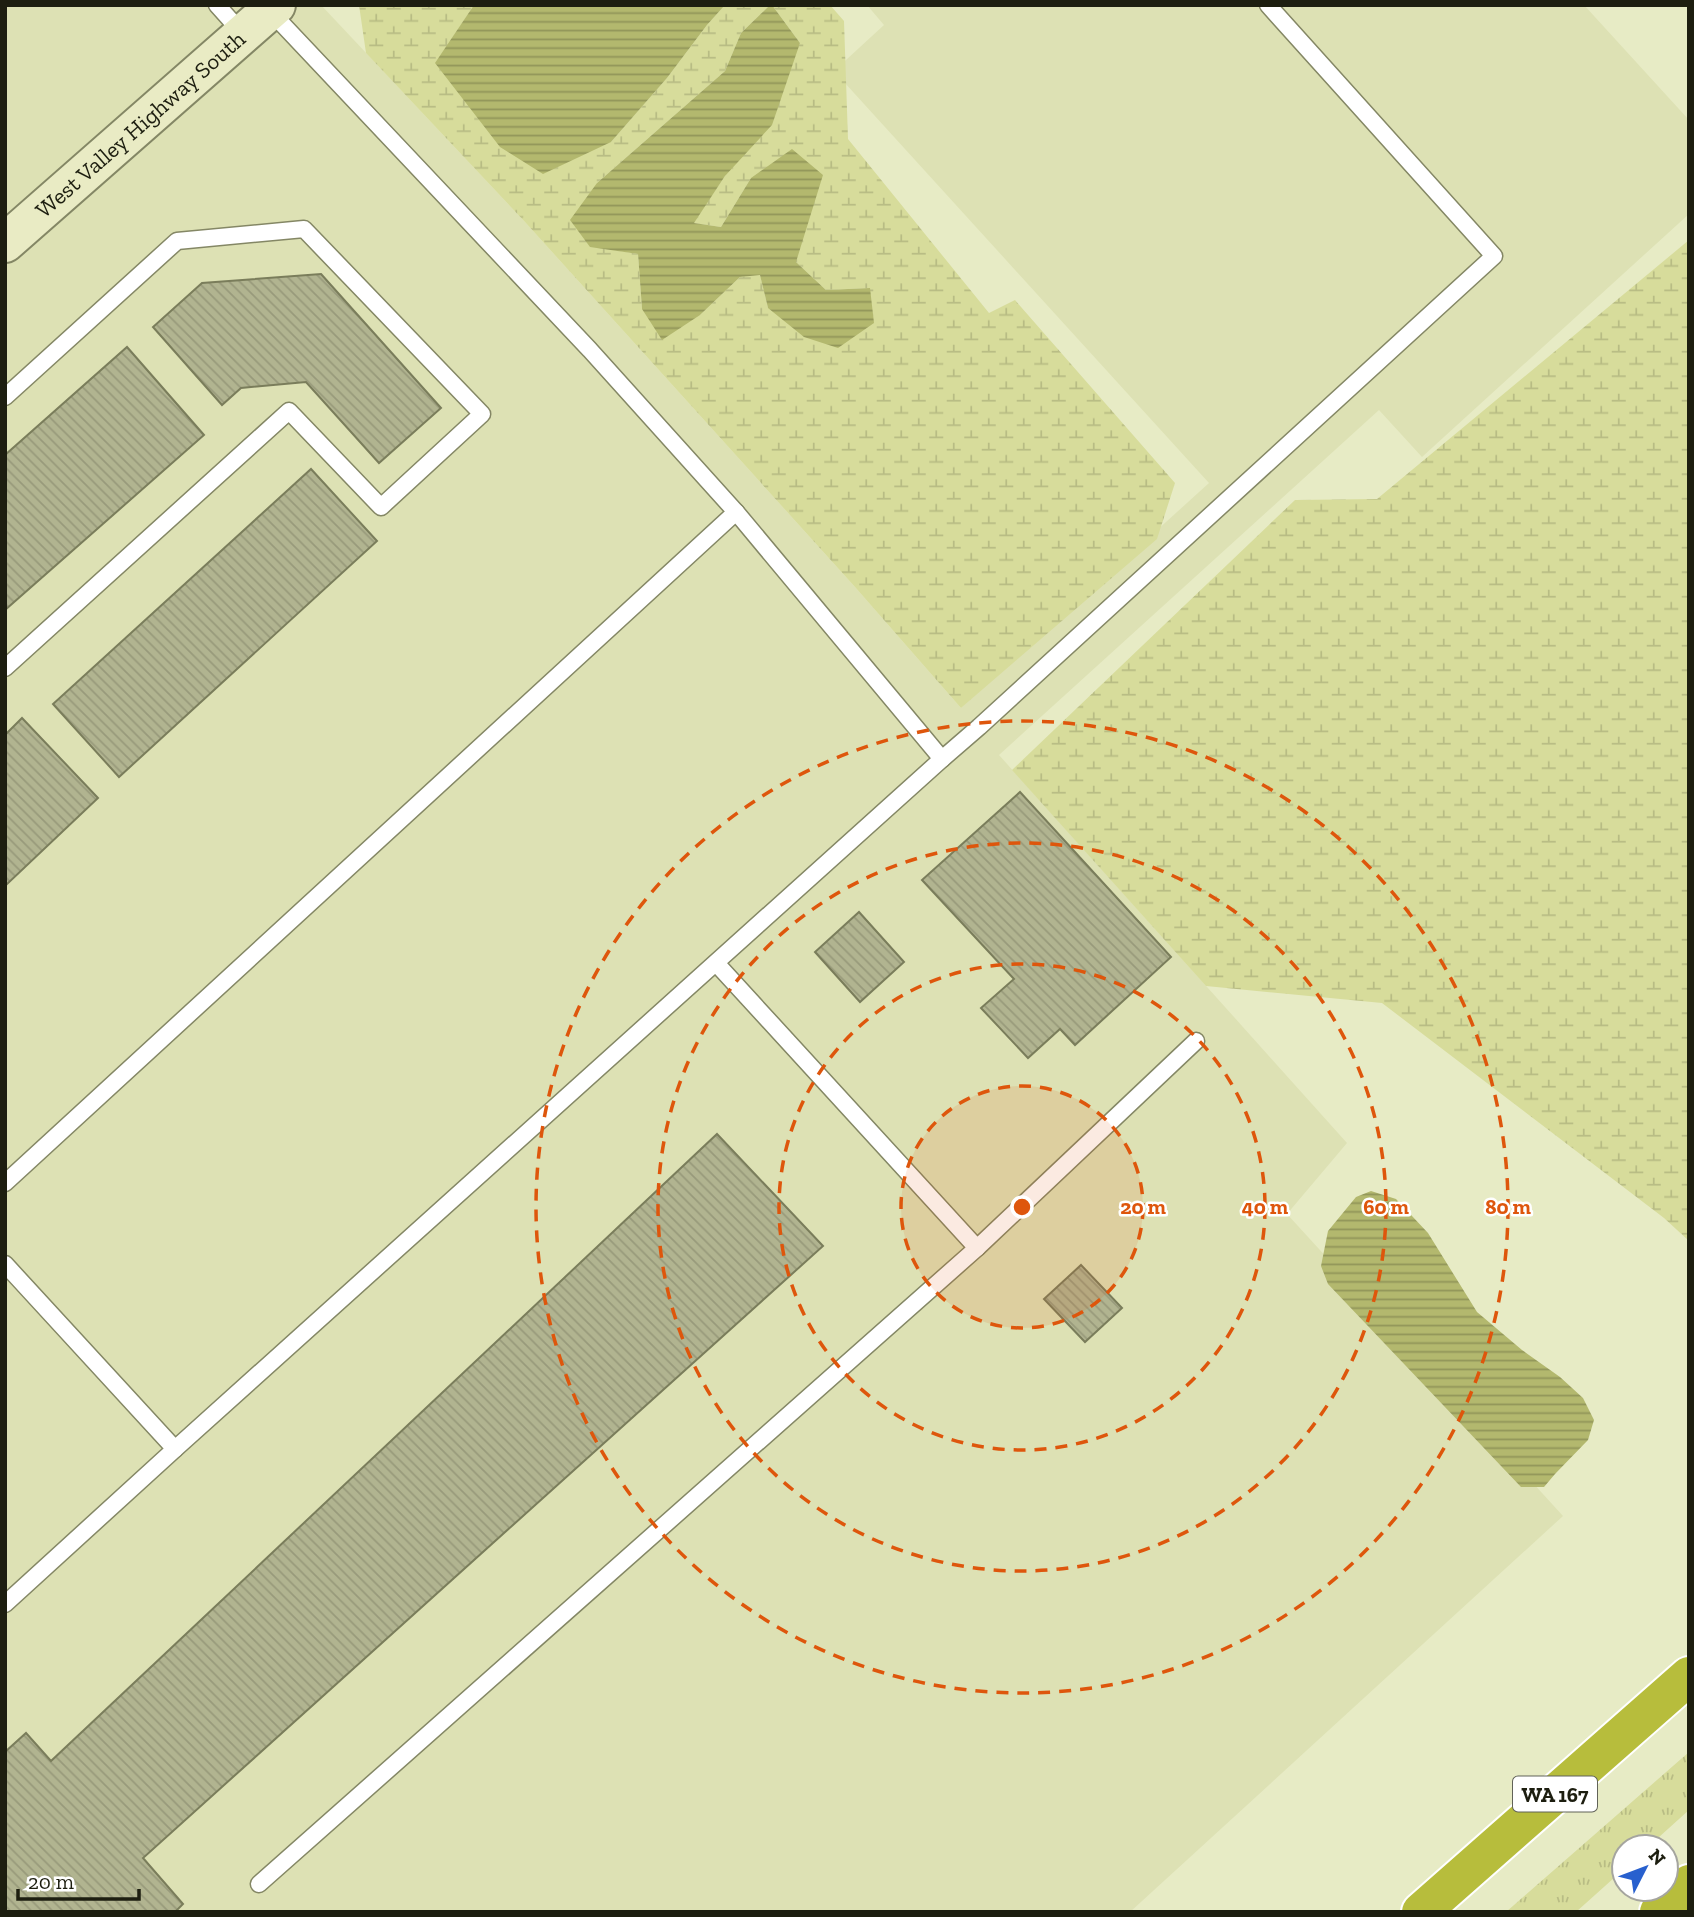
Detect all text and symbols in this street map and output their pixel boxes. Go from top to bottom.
street label: West Valley Highway South [30,25,251,224]
text: 20 m [1120,1194,1166,1219]
text: 40 m [1242,1194,1289,1219]
text: 60 m [1363,1194,1409,1219]
text: 80 m [1485,1194,1531,1219]
centre of rings [1010,1195,1034,1219]
road number: WA 167 [1513,1776,1597,1812]
north arrow [1610,1833,1680,1903]
text: N [1644,1844,1671,1870]
scale bar [18,1857,138,1901]
text: 20 m [28,1869,74,1894]

